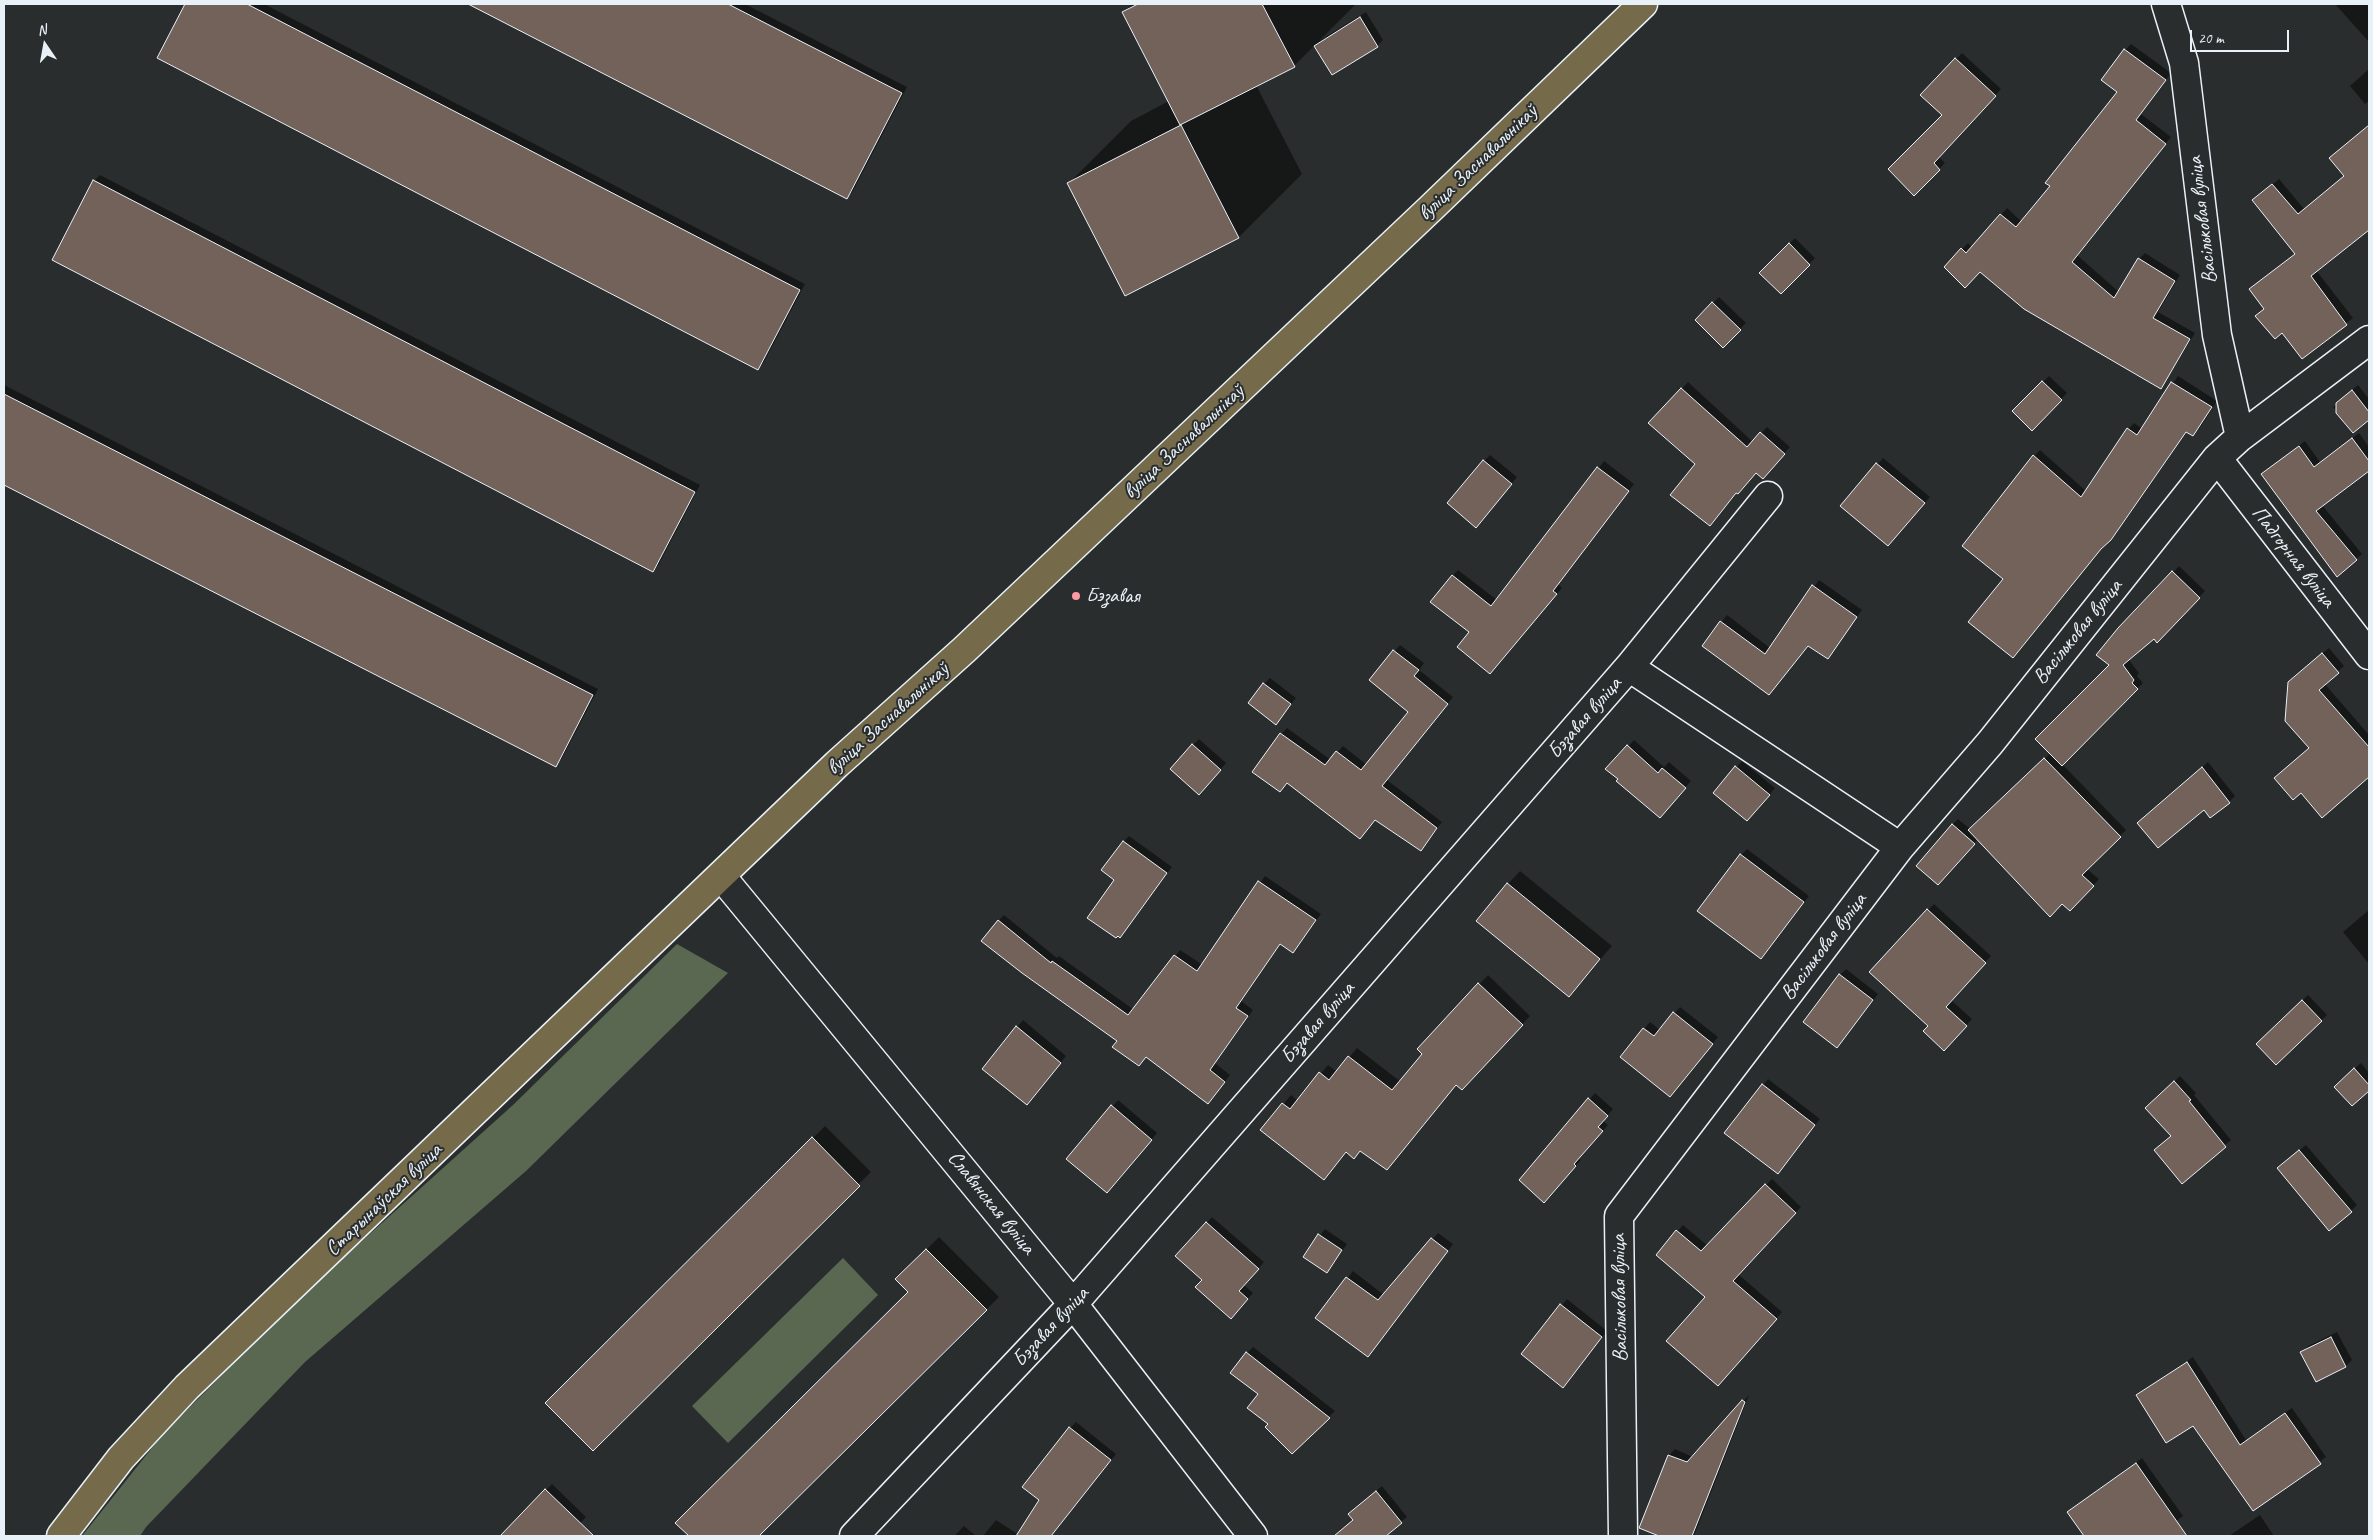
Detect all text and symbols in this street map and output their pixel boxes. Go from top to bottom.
north arrow [20,20,70,70]
scale bar [2193,20,2292,52]
text: N [36,21,48,39]
text: 20 m [2198,29,2224,48]
street label: вуліца Заснавальнікаў [1413,100,1543,226]
street label: Васільковая вуліца [2183,155,2223,285]
street label: вуліца Заснавальнікаў [1118,379,1250,505]
street label: Падгорная вуліца [2246,501,2340,613]
street label: Васільковая вуліца [2028,574,2128,690]
place label: Бэзавая [1086,583,1140,609]
marker: Бэзавая [1070,590,1082,602]
street label: вуліца Заснавальнікаў [821,657,955,781]
street label: Бэзавая вуліца [1543,672,1627,764]
street label: Васільковая вуліца [1775,888,1873,1006]
street label: Бэзавая вуліца [1276,977,1360,1069]
street label: Старынаўская вуліца [320,1138,448,1262]
street label: Славянская вуліца [942,1146,1040,1260]
street label: Васільковая вуліца [1606,1234,1634,1362]
street label: Бэзавая вуліца [1008,1282,1094,1372]

